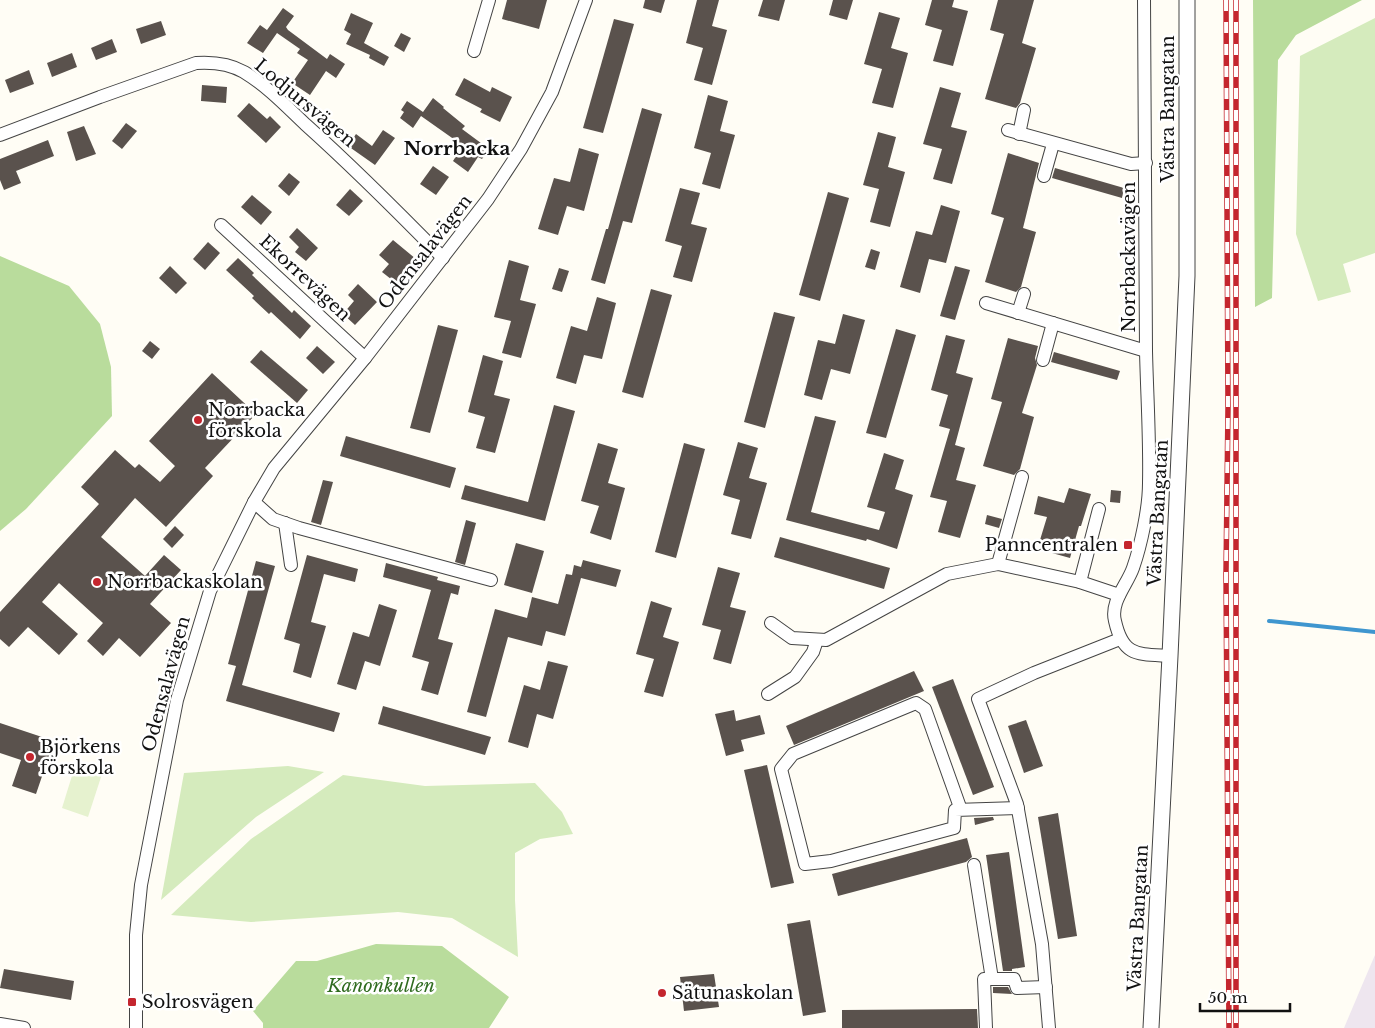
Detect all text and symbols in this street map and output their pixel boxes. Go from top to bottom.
street label: Västra Bangatan [1157,35,1179,184]
street label: Lodjursvägen [250,54,360,152]
district label: Norrbacka [404,137,510,160]
street label: Norrbackavägen [1118,182,1140,332]
street label: Odensalavägen [373,190,477,314]
street label: Ekorrevägen [255,230,355,326]
place label: Norrbacka förskola [208,399,305,442]
marker: Norrbacka förskola [192,414,204,426]
street label: Västra Bangatan [1143,439,1173,588]
place label: Panncentralen [985,534,1118,556]
marker: Panncentralen [1122,539,1134,551]
place label: Norrbackaskolan [107,571,263,593]
marker: Norrbackaskolan [91,576,103,588]
street label: Odensalavägen [137,614,195,754]
place label: Björkens förskola [40,736,121,779]
marker: Björkens förskola [24,751,36,763]
street label: Västra Bangatan [1123,844,1153,993]
park label: Kanonkullen [326,975,435,997]
scale bar [1200,980,1290,1012]
place label: Sätunaskolan [672,982,793,1004]
marker: Sätunaskolan [656,987,668,999]
text: 50 m [1208,988,1248,1007]
place label: Solrosvägen [142,991,254,1013]
marker: Solrosvägen [126,996,138,1008]

